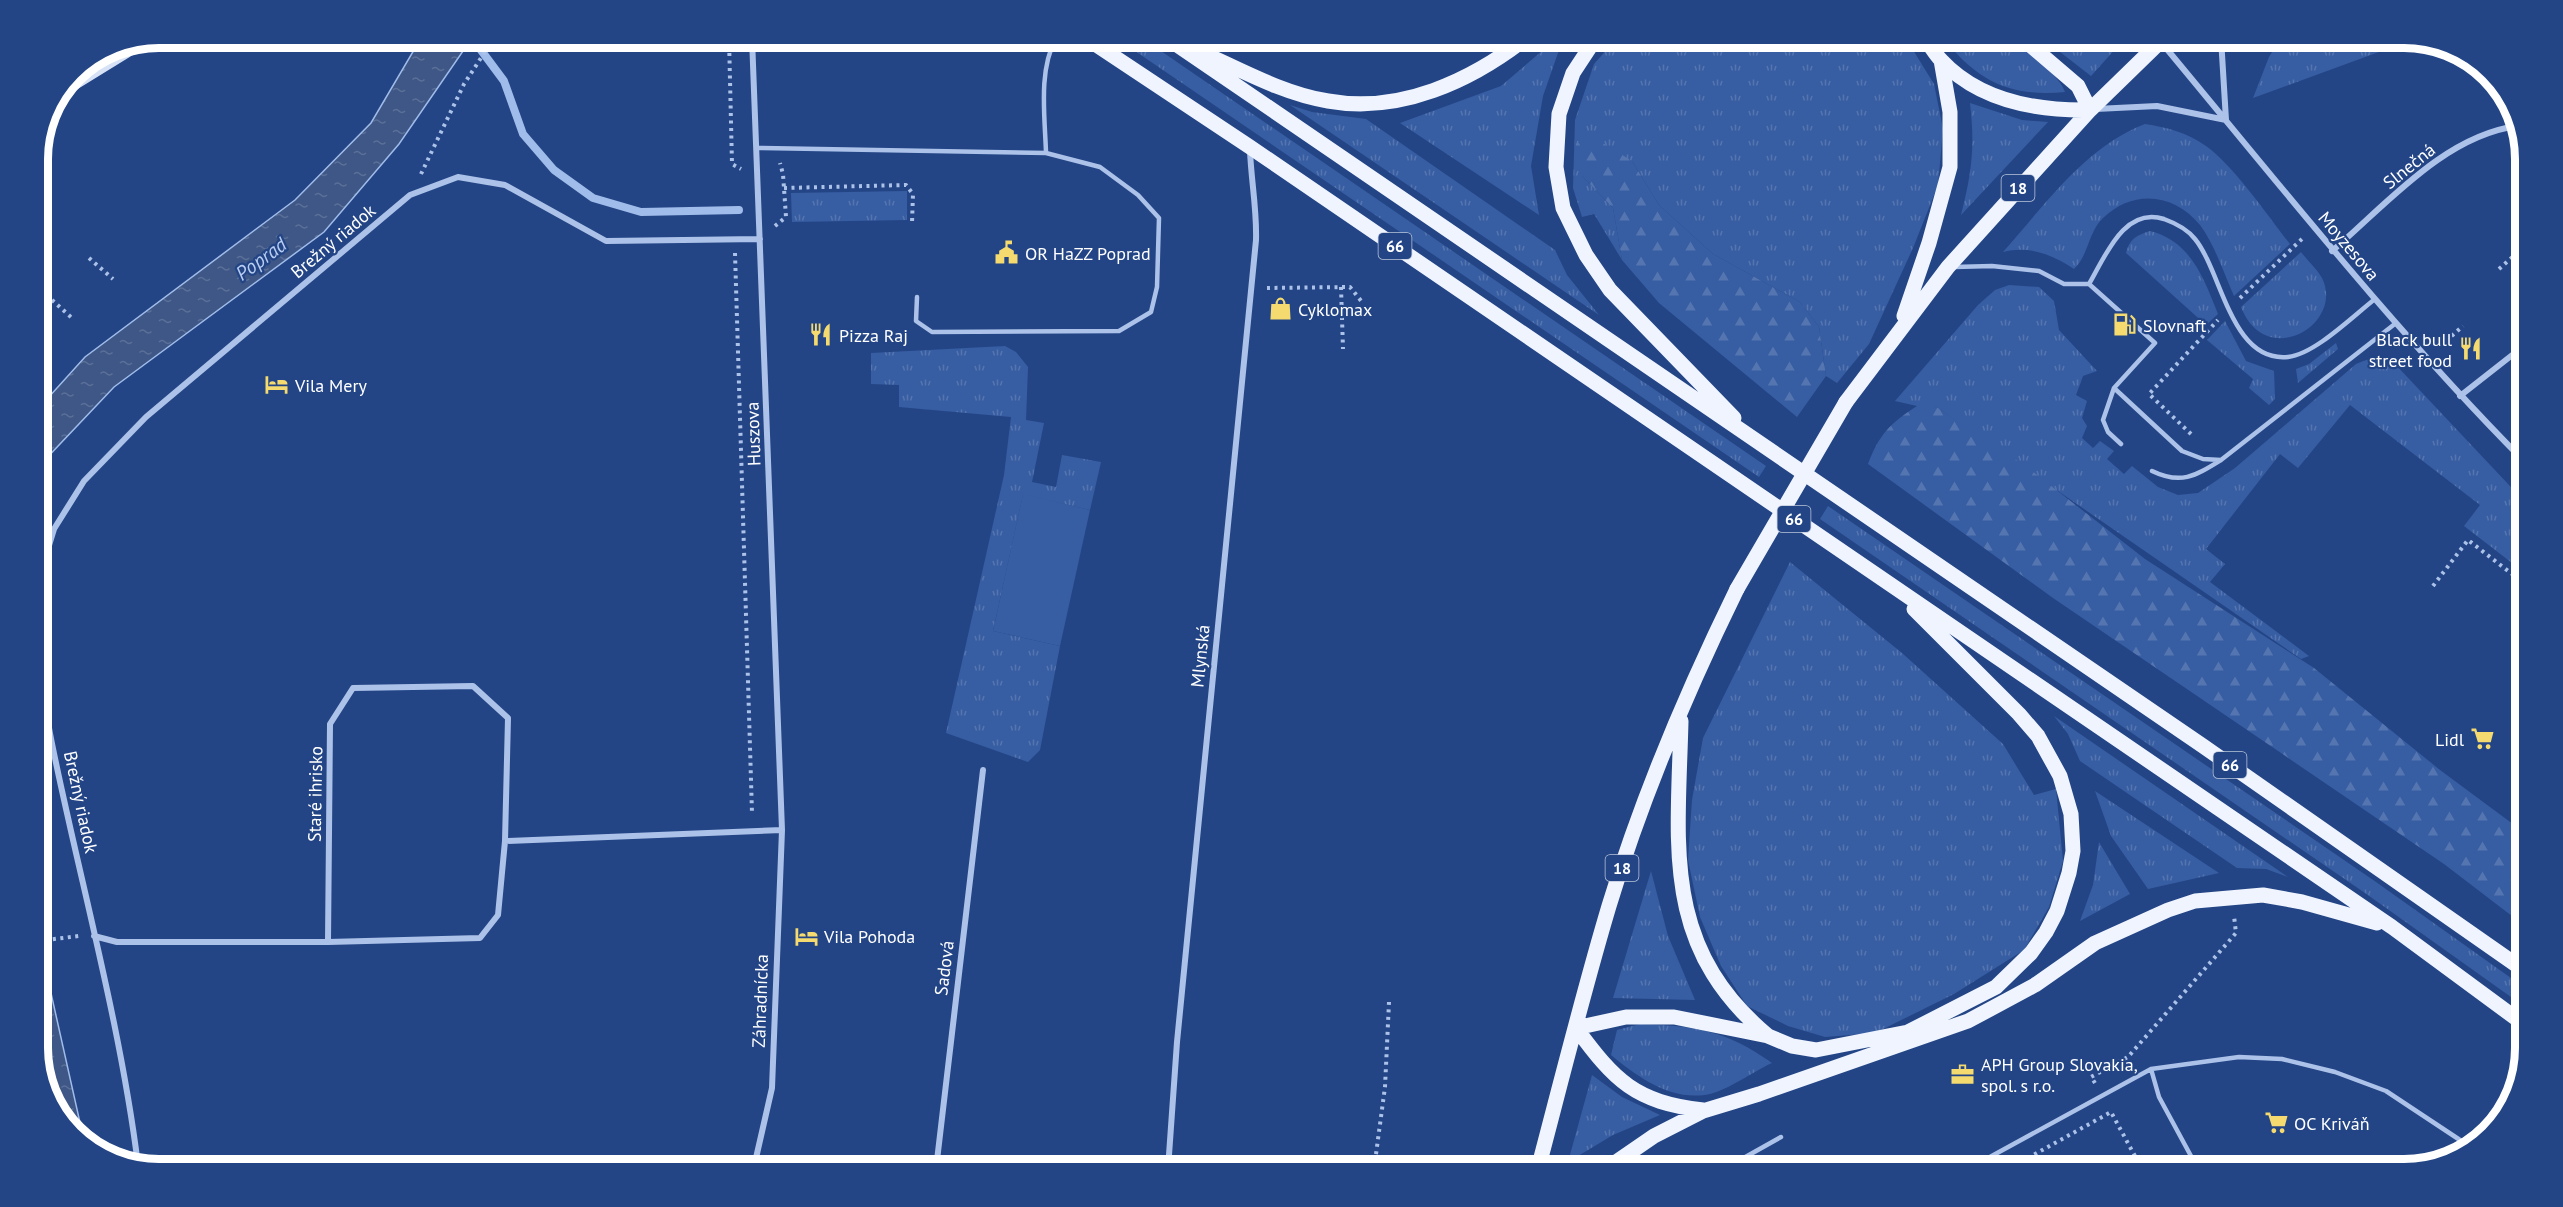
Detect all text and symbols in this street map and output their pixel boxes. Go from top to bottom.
street label: Slnečná [2378,138,2440,194]
road number: 18 [2002,175,2034,201]
street label: Brežný riadok [286,199,380,283]
street label: Moyzesova [2313,207,2385,285]
water label: Poprad [230,231,292,286]
road number: 66 [1378,233,1412,259]
public building icon: OR HaZZ Poprad [994,240,1020,266]
place label: OR HaZZ Poprad [1025,242,1151,265]
shop icon: Cyklomax [1267,296,1293,322]
place label: Cyklomax [1298,298,1372,321]
fuel station icon: Slovnaft [2112,312,2138,338]
place label: Slovnaft [2143,314,2206,337]
restaurant icon: Pizza Raj [808,322,834,348]
place label: Pizza Raj [839,324,908,347]
place label: Black bull street food [2369,328,2453,372]
restaurant icon: Black bull street food [2457,336,2483,362]
hotel icon: Vila Mery [264,372,290,398]
place label: Vila Mery [294,374,368,397]
street label: Huszova [740,402,766,466]
road number: 66 [1778,506,1810,532]
street label: Mlynská [1185,624,1215,688]
supermarket icon: Lidl [2469,726,2495,752]
place label: Lidl [2435,728,2465,751]
street label: Staré ihrisko [303,746,327,842]
street label: Brežný riadok [59,749,103,856]
road number: 66 [2214,752,2246,778]
road number: 18 [1606,855,1638,881]
hotel icon: Vila Pohoda [793,923,819,949]
place label: Vila Pohoda [823,925,915,948]
street label: Sadová [929,939,959,997]
street label: Záhradnícka [747,954,773,1048]
place label: APH Group Slovakia, spol. s r.o. [1981,1053,2138,1097]
office icon: APH Group Slovakia, spol. s r.o. [1950,1061,1976,1087]
supermarket icon: OC Kriváň [2263,1110,2289,1136]
place label: OC Kriváň [2294,1112,2370,1135]

